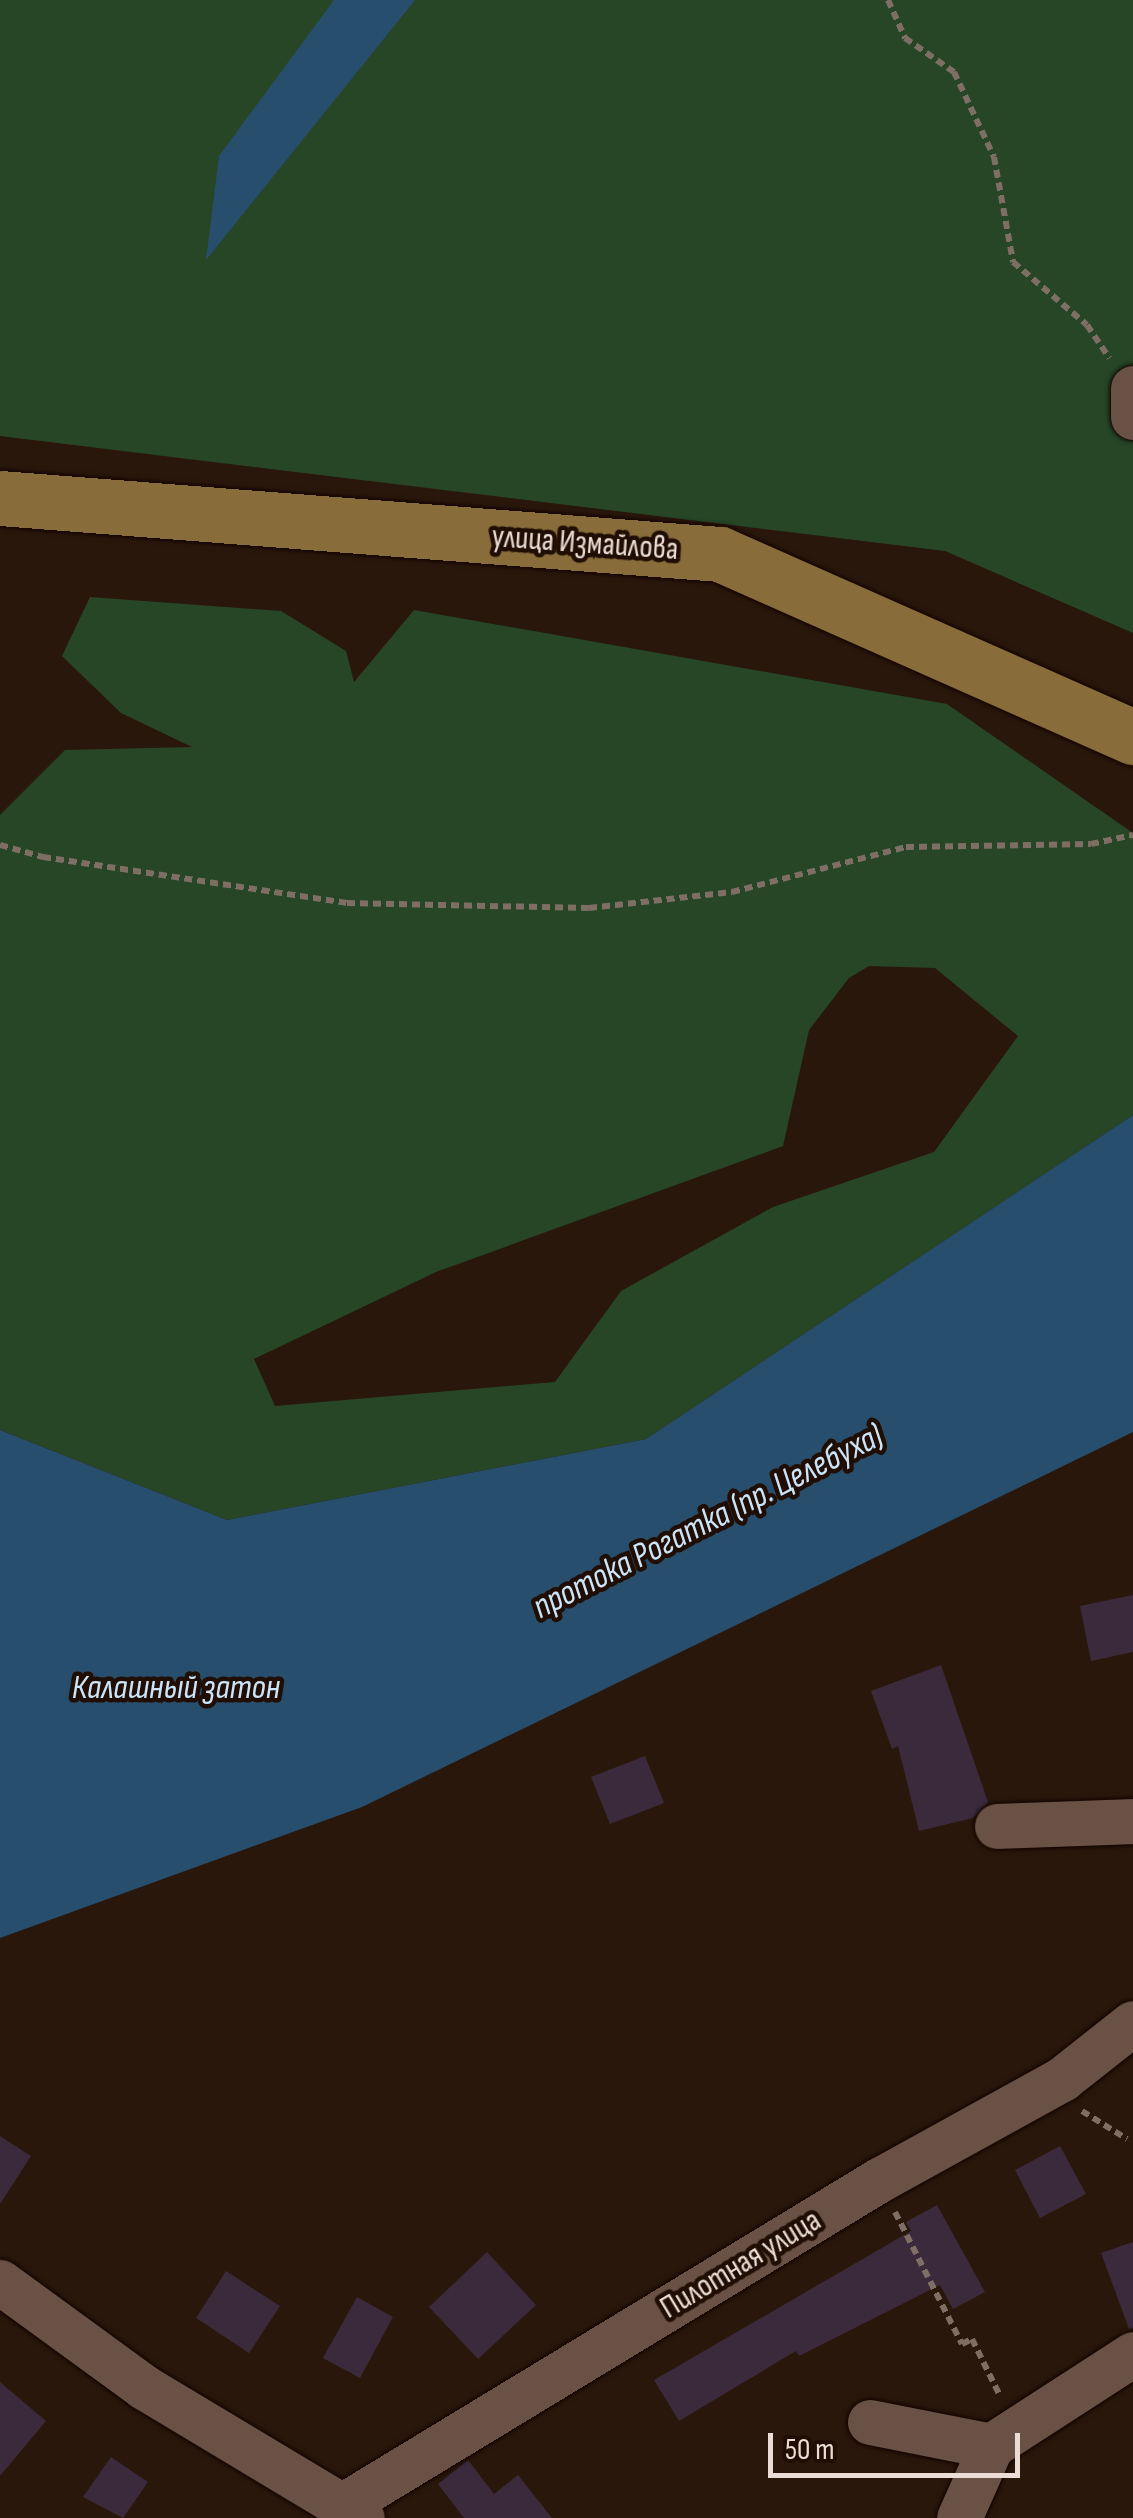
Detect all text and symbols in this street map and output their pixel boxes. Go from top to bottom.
street label: улица Измайлова [490,518,680,570]
water label: протока Рогатка (пр. Целебуха) [526,1415,890,1629]
water label: Калашный затон [72,1667,280,1709]
street label: Пилотная улица [654,2202,828,2328]
scale bar [773,2413,1026,2475]
text: 50 m [785,2432,834,2468]

